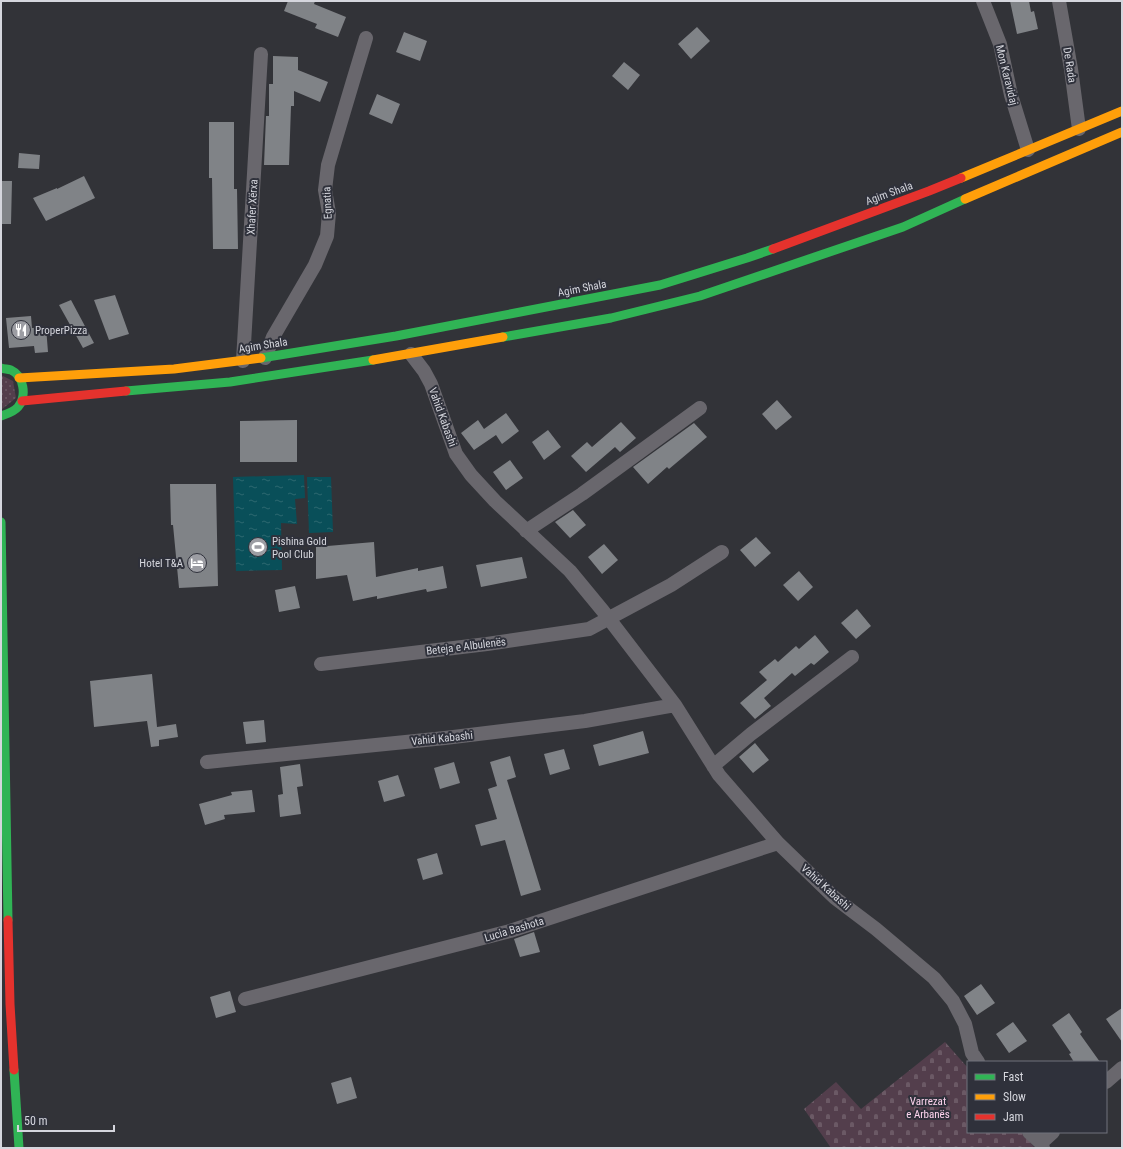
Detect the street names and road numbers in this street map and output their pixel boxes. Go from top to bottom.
street label: Mon Karavidaj [993,44,1020,107]
street label: De Rada [1060,46,1079,84]
street label: Xhafer Xërxa [245,179,260,235]
street label: Agim Shala [864,179,915,208]
street label: Egnatia [320,186,335,220]
street label: Agim Shala [557,277,607,300]
street label: Agim Shala [238,335,288,356]
street label: Vahid Kabashi [426,386,459,448]
street label: Beteja e Albulenës [425,635,507,658]
street label: Vahid Kabashi [411,729,473,748]
street label: Vahid Kabashi [798,862,853,913]
street label: Lucia Bashota [483,914,545,945]

